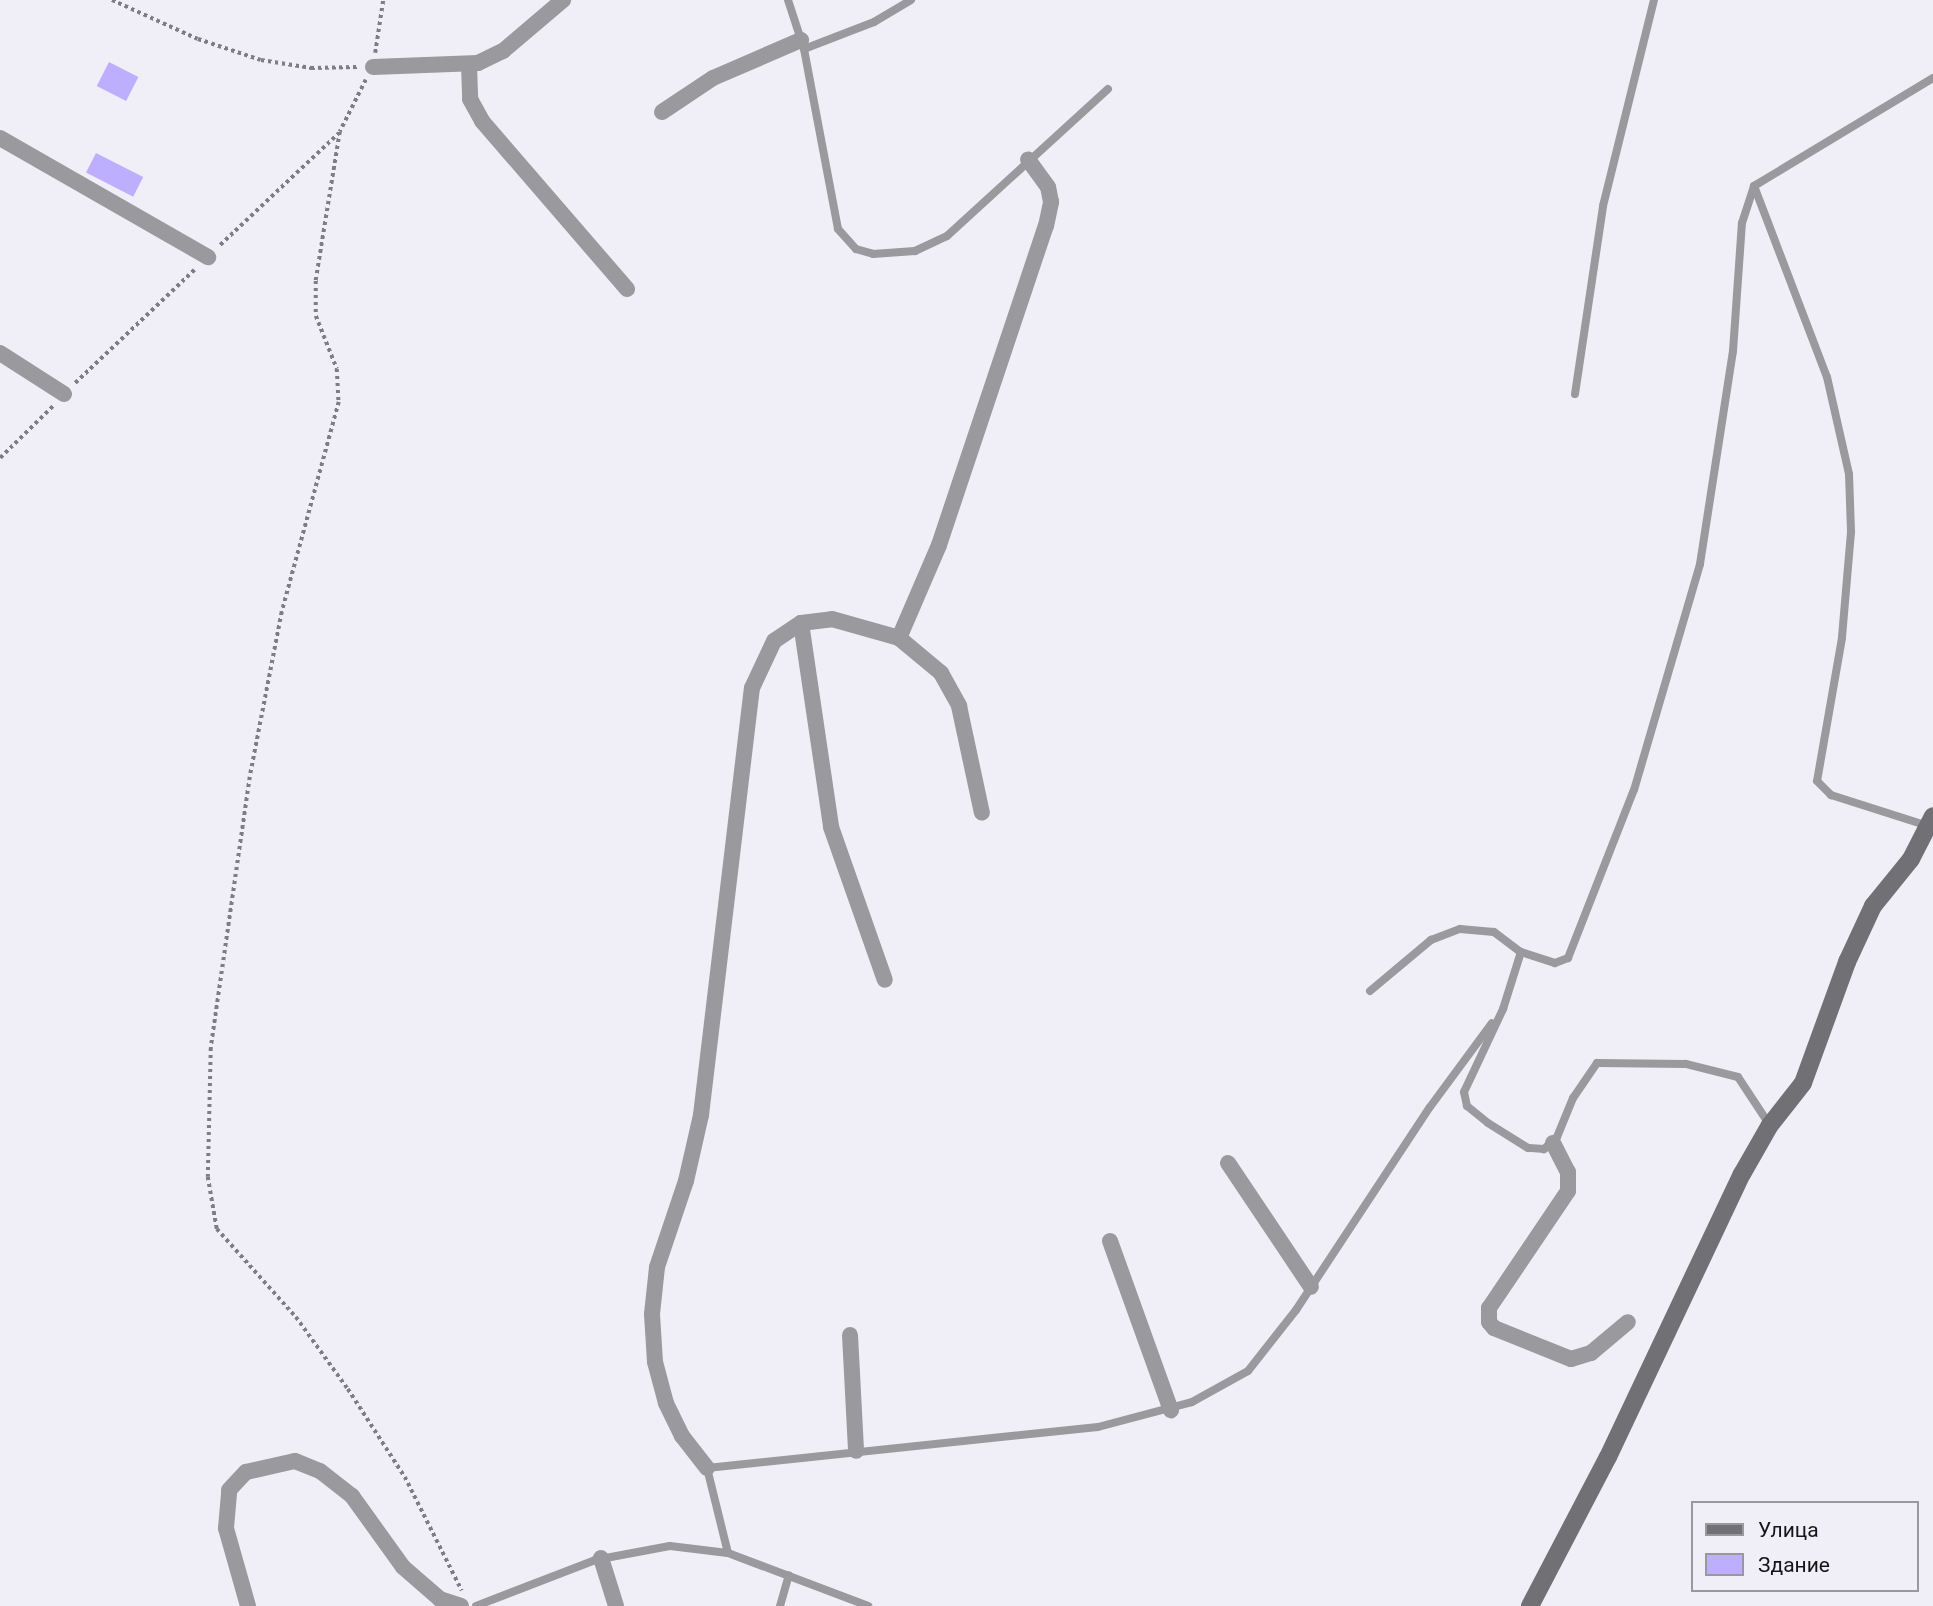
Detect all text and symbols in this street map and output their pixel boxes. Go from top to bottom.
legend [1692,1501,1919,1592]
text: Улица [1758,1518,1819,1542]
text: Здание [1758,1553,1830,1577]

